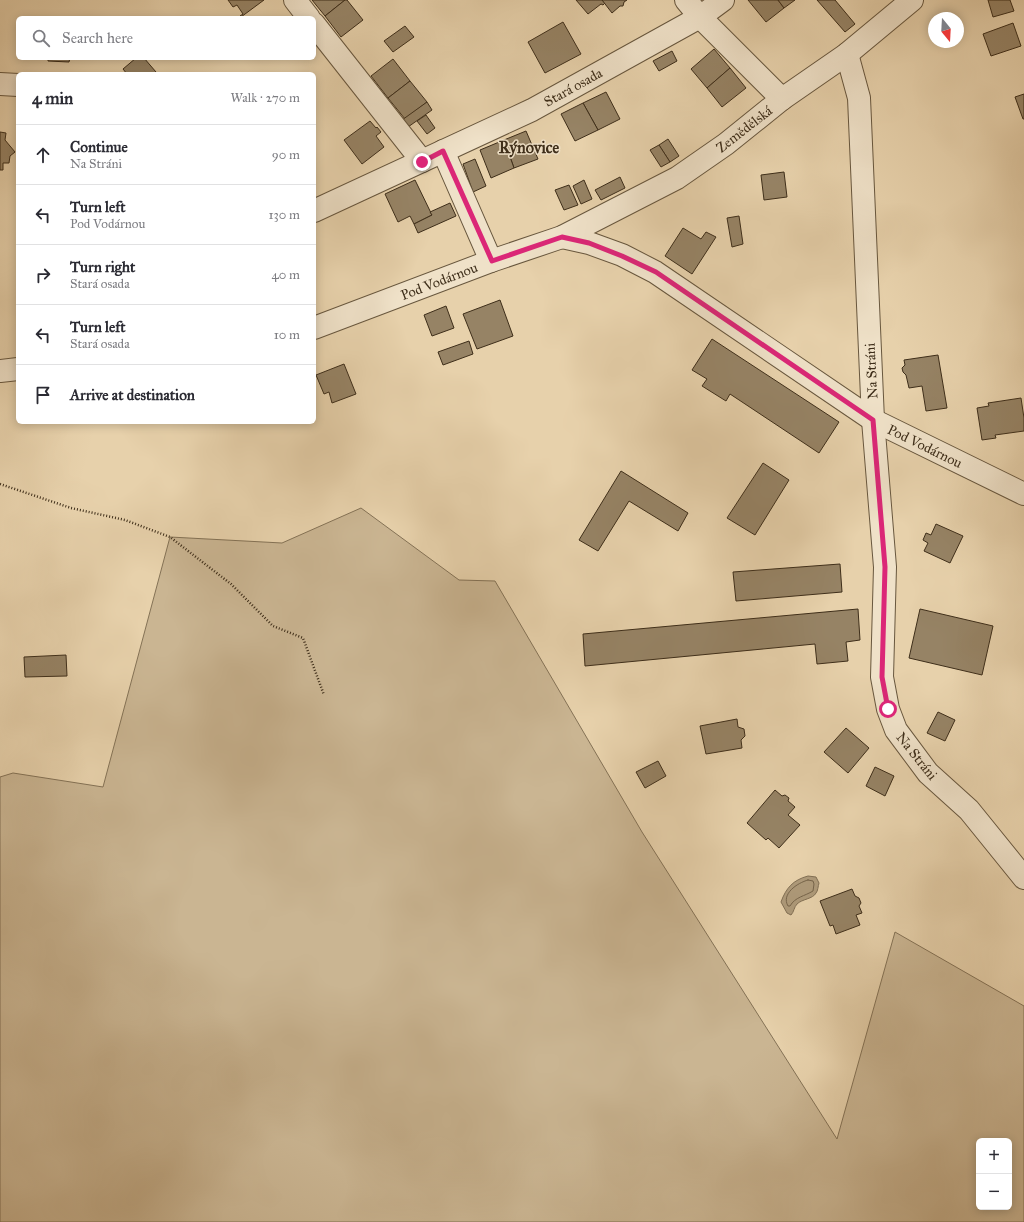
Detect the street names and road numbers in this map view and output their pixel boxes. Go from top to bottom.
street label: Stará osada [541,64,606,110]
street label: Zemědělská [713,102,776,156]
street label: Pod Vodárnou [398,259,481,304]
street label: Na Stráni [862,342,881,399]
street label: Pod Vodárnou [885,421,965,472]
street label: Na Stráni [892,729,941,784]

